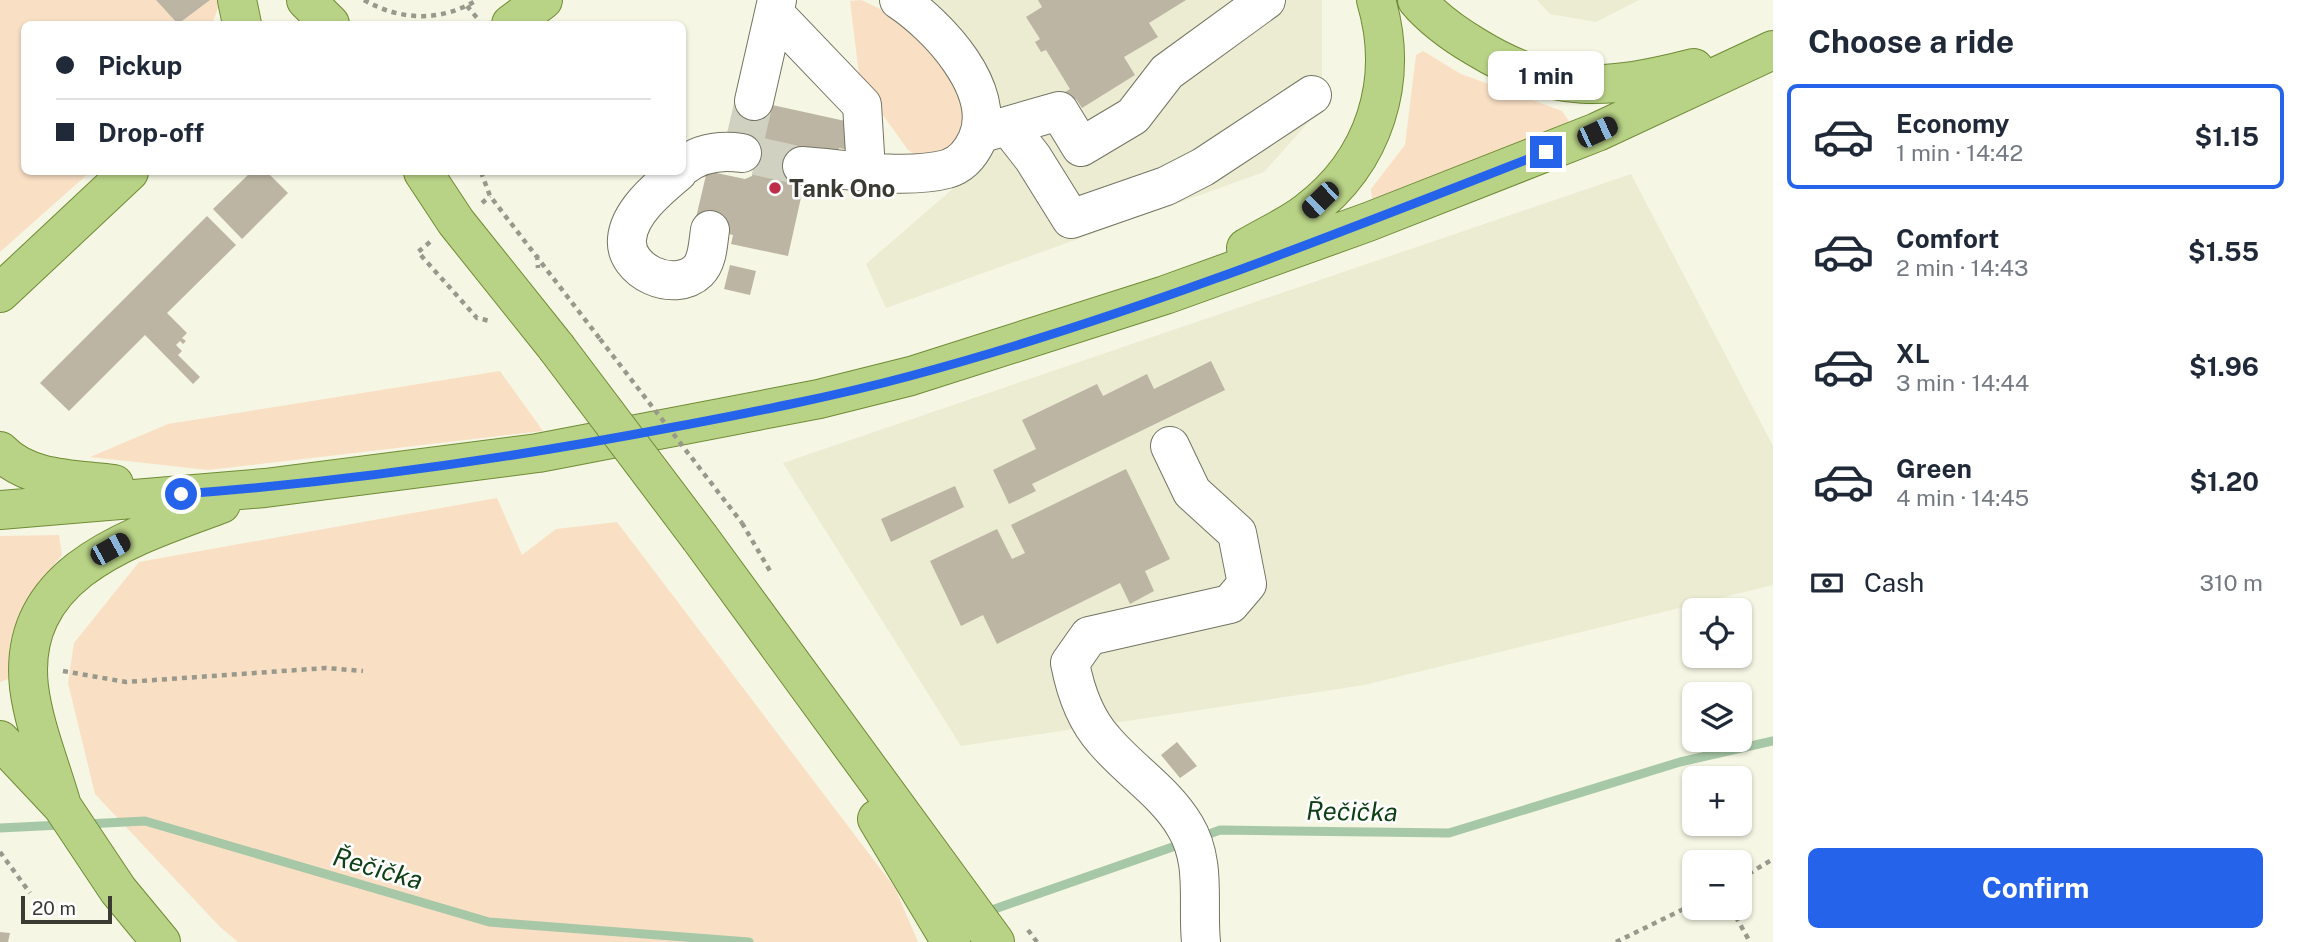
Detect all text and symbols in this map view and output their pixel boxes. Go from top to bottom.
text: Choose a ride [1808,23,2014,60]
text: Pickup [98,50,182,81]
callout: 1 min [1488,51,1604,100]
text: 1 min [1518,62,1574,89]
icon: car [1812,105,1875,168]
text: Economy [1896,108,2009,139]
car [1574,114,1621,150]
text: Drop-off [98,117,204,148]
text: $1.15 [2194,121,2259,152]
route end [1530,136,1562,168]
text: 1 min · 14:42 [1896,139,2023,166]
place label: Tank Ono [789,174,895,202]
car [1298,178,1343,222]
marker: Tank Ono [767,180,783,196]
icon: car [1812,220,1875,283]
text: Comfort [1896,223,1999,254]
text: $1.55 [2188,236,2259,267]
text: 2 min · 14:43 [1896,254,2028,281]
icon: car [1812,335,1875,398]
text: XL [1896,338,1930,369]
text: $1.96 [2189,351,2259,382]
text: 3 min · 14:44 [1896,369,2029,396]
icon: car [1812,450,1875,513]
text: Green [1896,453,1972,484]
text: $1.20 [2189,466,2259,497]
route start [165,478,197,510]
text: 4 min · 14:45 [1896,484,2029,511]
car [87,530,134,568]
icon: cash [1808,564,1846,602]
text: Cash [1864,567,1924,598]
text: 310 m [2200,569,2263,596]
map controls [1682,598,1752,920]
button: locate [1682,598,1752,668]
button: layers [1682,682,1752,752]
button: + [1682,766,1752,836]
water label: Řečička [1306,795,1398,827]
water label: Řečička [330,840,426,896]
button: Confirm [1808,848,2263,928]
button: − [1682,850,1752,920]
scale bar [21,893,112,925]
text: 20 m [32,897,76,919]

